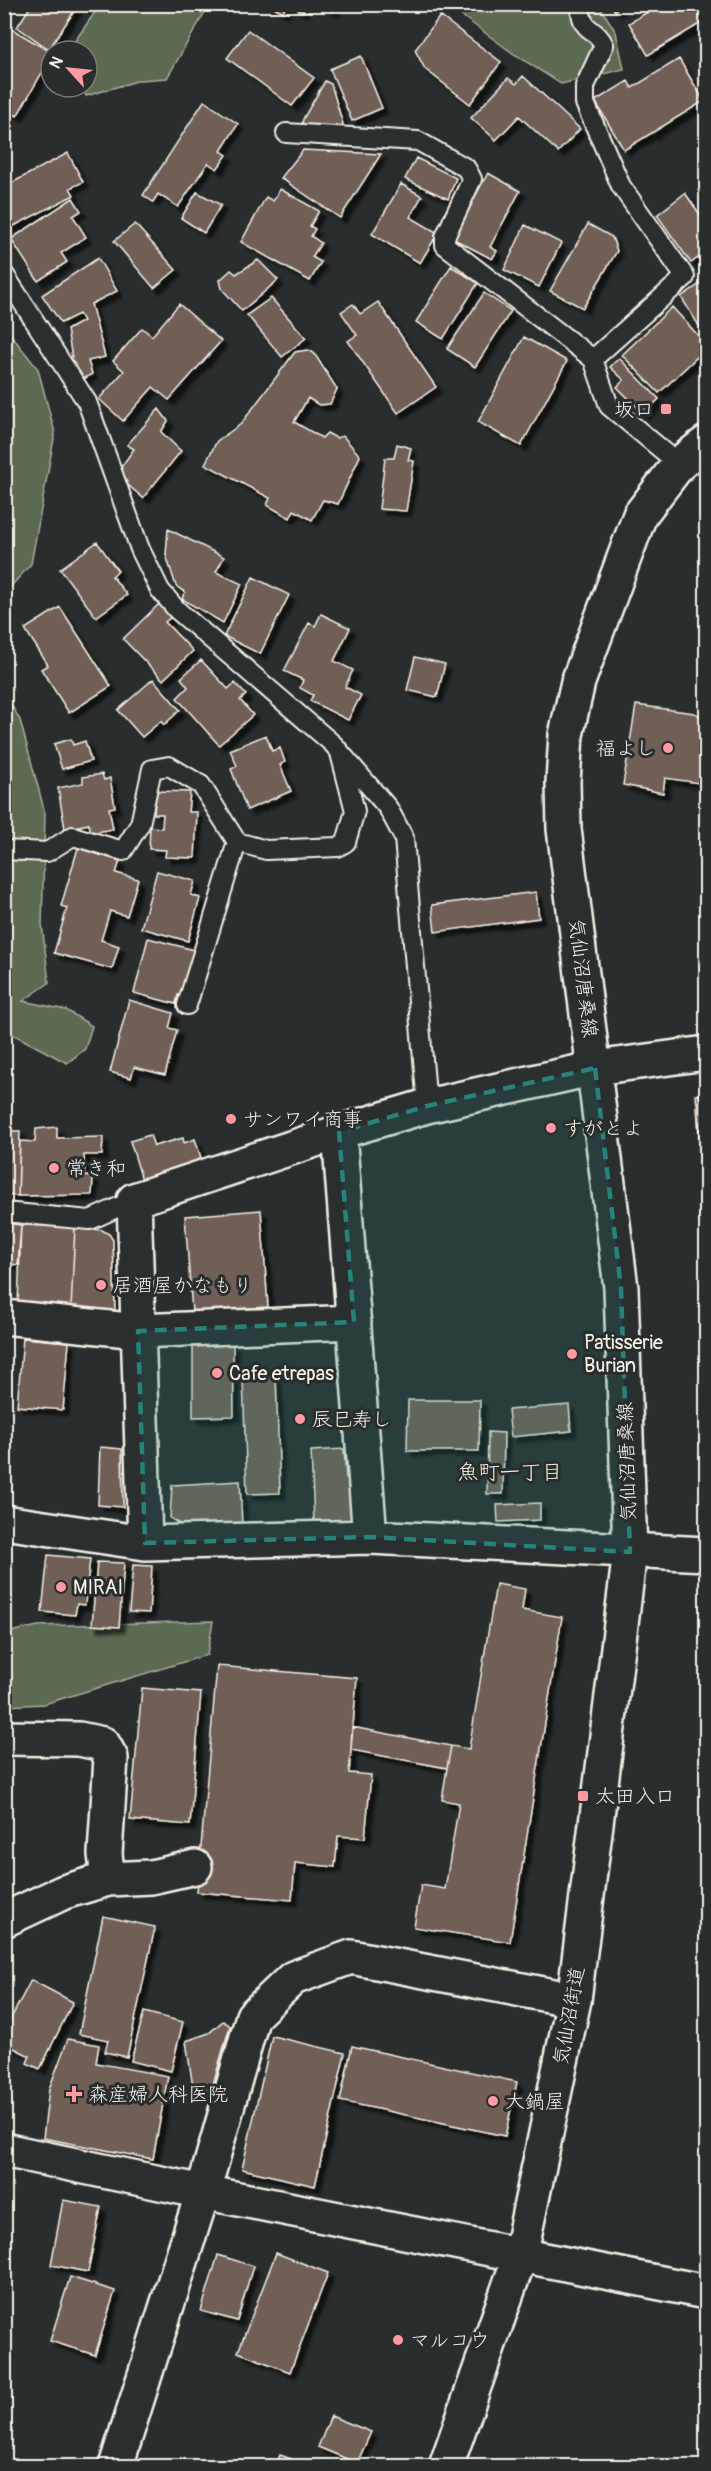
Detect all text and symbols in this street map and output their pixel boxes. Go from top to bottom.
north arrow [39,39,99,99]
text: N [45,53,68,72]
place label: 坂口 [614,397,654,422]
marker: 坂口 [659,402,673,416]
place label: 福よし [596,736,656,761]
marker: 福よし [661,741,675,755]
street label: 気仙沼唐桑線 [563,917,603,1039]
place label: サンワイ商事 [243,1107,363,1132]
marker: サンワイ商事 [224,1112,238,1126]
place label: すがとよ [563,1116,643,1141]
marker: すがとよ [544,1121,558,1135]
place label: 常き和 [66,1156,126,1181]
marker: 常き和 [47,1161,61,1175]
place label: 居酒屋かなもり [113,1273,253,1298]
marker: 居酒屋かなもり [94,1278,108,1292]
place label: Patisserie Burian [584,1330,663,1378]
marker: Patisserie Burian [565,1347,579,1361]
place label: Cafe etrepas [229,1361,334,1386]
marker: Cafe etrepas [210,1366,224,1380]
street label: 気仙沼唐桑線 [612,1402,642,1522]
place label: 辰巳寿し [312,1407,392,1432]
marker: 辰巳寿し [293,1412,307,1426]
district label: 魚町一丁目 [458,1459,563,1486]
place label: MIRAI [73,1575,123,1600]
marker: MIRAI [54,1580,68,1594]
place label: 太田入口 [595,1784,675,1809]
marker: 太田入口 [576,1789,590,1803]
street label: 気仙沼街道 [548,1965,590,2067]
place label: 森産婦人科医院 [88,2082,228,2107]
marker: 森産婦人科医院 [65,2085,83,2103]
place label: 大鍋屋 [505,2089,565,2114]
marker: 大鍋屋 [486,2094,500,2108]
place label: マルコウ [410,2328,490,2353]
marker: マルコウ [391,2333,405,2347]

